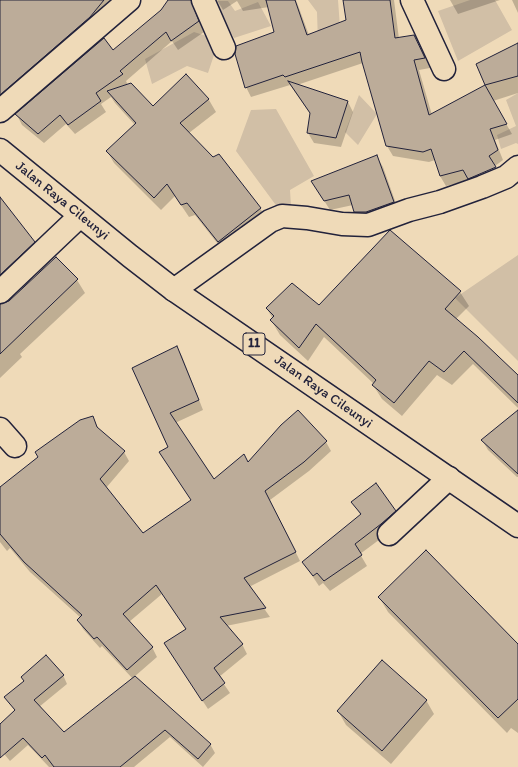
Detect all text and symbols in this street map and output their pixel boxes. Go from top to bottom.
street label: Jalan Raya Cileunyi [12,158,112,244]
road number: 11 [243,333,265,355]
street label: Jalan Raya Cileunyi [271,352,375,432]

